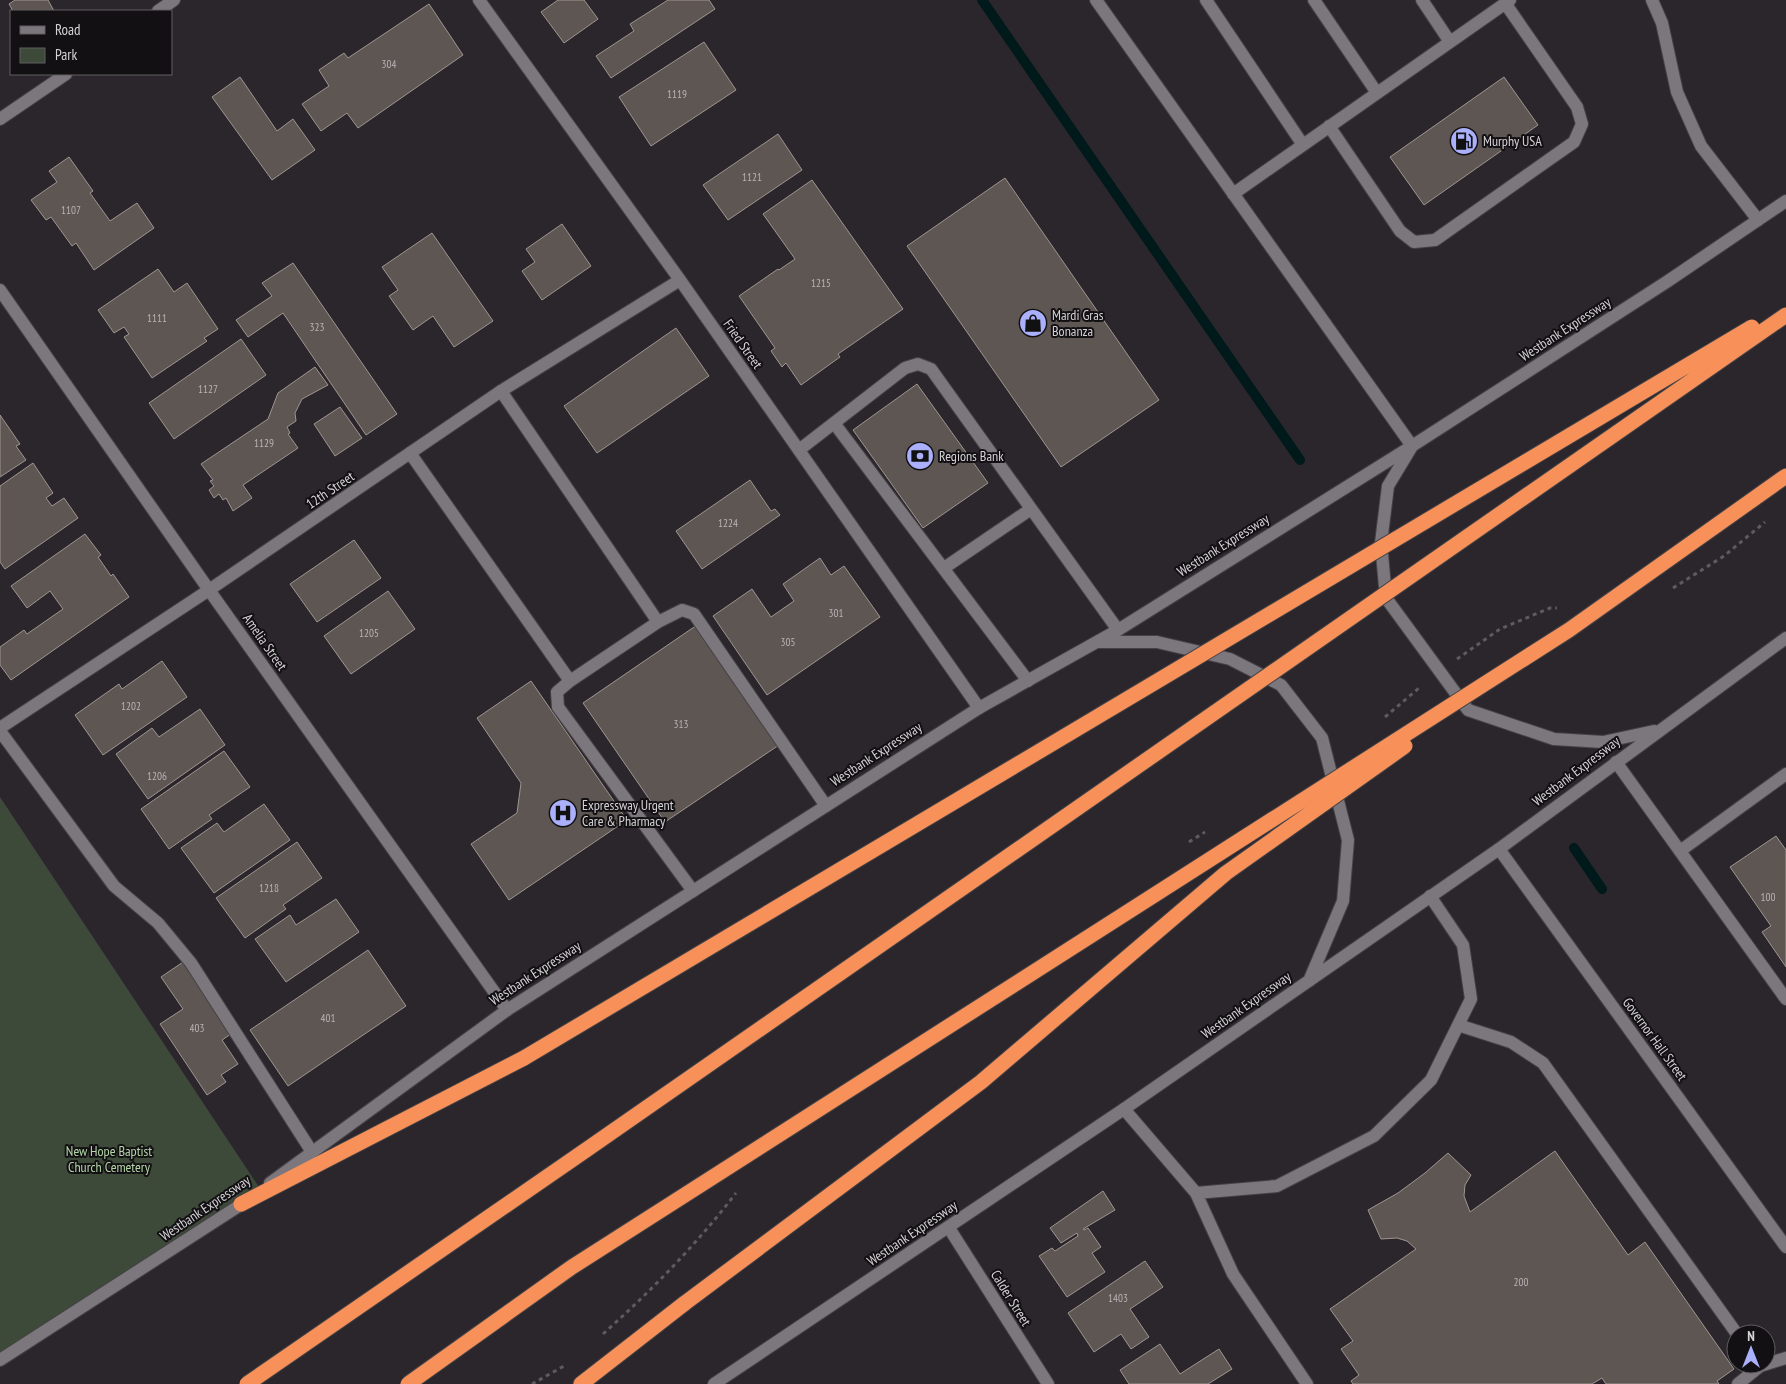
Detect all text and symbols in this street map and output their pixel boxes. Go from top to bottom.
legend [10,10,172,75]
text: Road [55,20,81,39]
text: Park [55,45,77,64]
house number: 304 [382,57,396,71]
house number: 1119 [667,87,687,101]
fuel station icon: Murphy USA [1449,126,1479,156]
place label: Murphy USA [1483,132,1542,150]
house number: 1121 [742,170,762,184]
house number: 1107 [61,203,81,217]
house number: 1215 [811,276,831,290]
street label: Westbank Expressway [1516,292,1615,365]
place label: Mardi Gras Bonanza [1052,306,1104,340]
shop icon: Mardi Gras Bonanza [1018,308,1048,338]
house number: 1111 [147,311,167,325]
street label: Fried Street [719,316,767,372]
house number: 323 [310,320,324,334]
house number: 1127 [198,382,218,396]
house number: 1129 [254,436,274,450]
bank icon: Regions Bank [905,441,935,471]
place label: Regions Bank [939,447,1004,465]
street label: 12th Street [302,467,358,513]
street label: Westbank Expressway [1174,509,1273,581]
house number: 1224 [718,516,738,530]
house number: 301 [829,606,843,620]
street label: Amelia Street [239,610,291,674]
house number: 1205 [359,626,379,640]
house number: 305 [781,635,795,649]
house number: 1202 [121,699,141,713]
house number: 313 [674,717,688,731]
street label: Westbank Expressway [827,717,926,790]
street label: Westbank Expressway [1529,732,1624,810]
house number: 1206 [147,769,167,783]
place label: Expressway Urgent Care & Pharmacy [582,796,674,830]
hospital icon: Expressway Urgent Care & Pharmacy [548,798,578,828]
house number: 1218 [259,881,279,895]
house number: 100 [1761,890,1775,904]
street label: Westbank Expressway [486,936,585,1009]
street label: Westbank Expressway [1198,967,1295,1043]
street label: Governor Hall Street [1619,994,1691,1084]
house number: 401 [321,1011,335,1025]
house number: 403 [190,1021,204,1035]
park label: New Hope Baptist Church Cemetery [66,1142,152,1176]
street label: Westbank Expressway [156,1171,254,1245]
street label: Westbank Expressway [863,1196,961,1270]
street label: Calder Street [987,1267,1035,1329]
house number: 200 [1514,1275,1528,1289]
house number: 1403 [1108,1291,1128,1305]
north arrow [1726,1324,1776,1374]
text: N [1747,1327,1755,1345]

